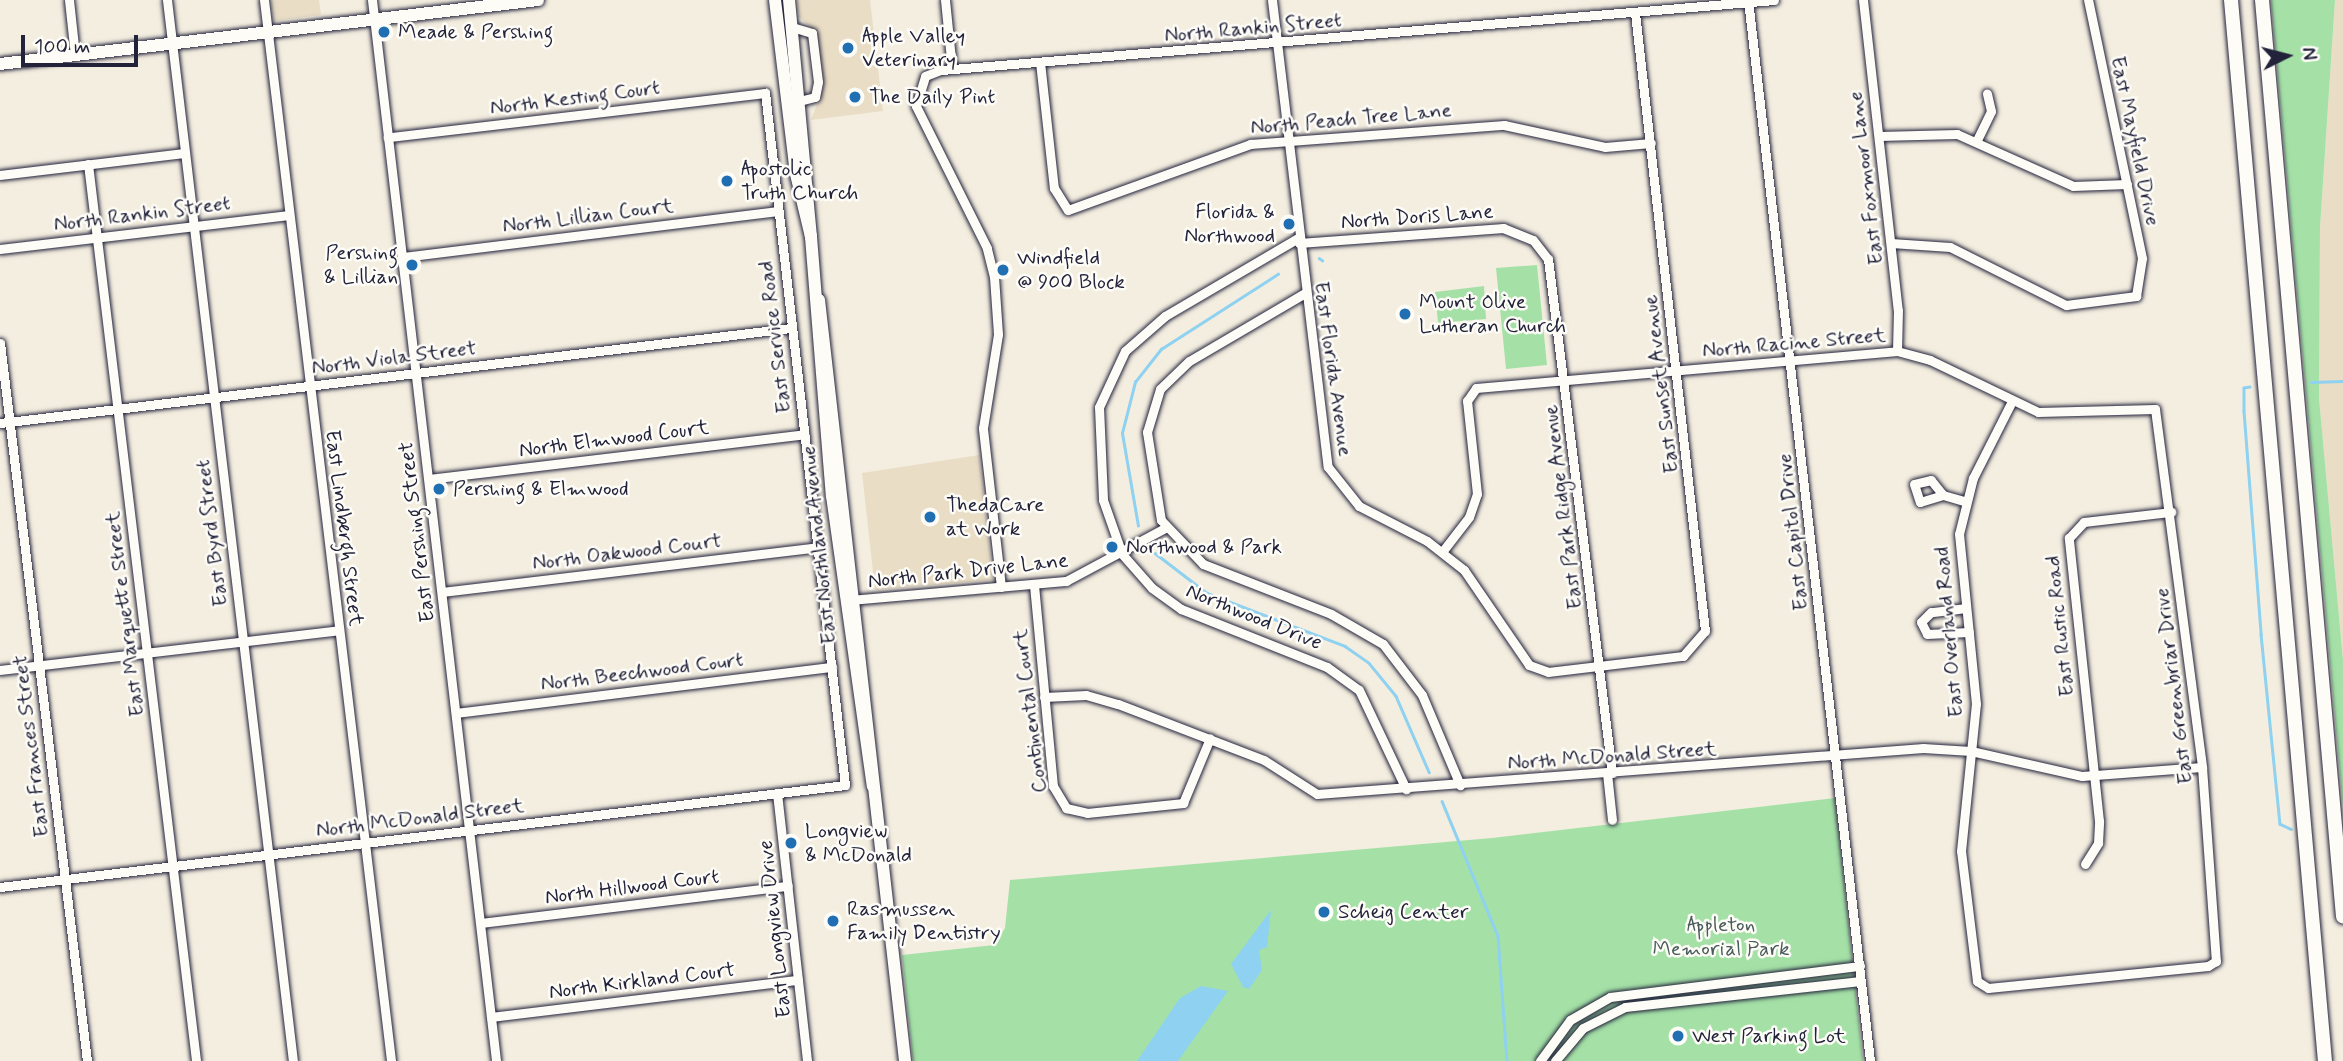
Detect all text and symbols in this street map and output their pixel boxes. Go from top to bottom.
street label: North Rankin Street [1162,8,1344,48]
place label: Meade & Pershing [398,19,553,45]
scale bar [24,21,142,65]
north arrow [2252,21,2322,91]
place label: Apple Valley Veterinary [862,23,962,73]
marker: Meade & Pershing [376,24,392,40]
text: 100 m [34,33,90,61]
marker: Apple Valley Veterinary [840,40,856,56]
text: N [2295,46,2321,61]
street label: East Mayfield Drive [2105,55,2165,227]
street label: North Kesting Court [486,75,664,121]
place label: The Daily Pint [869,84,995,110]
marker: The Daily Pint [847,89,863,105]
street label: East Foxmoor Lane [1843,91,1889,265]
street label: North Peach Tree Lane [1251,98,1451,140]
place label: Apostolic Truth Church [741,156,858,206]
marker: Apostolic Truth Church [719,173,735,189]
street label: North Rankin Street [51,190,233,238]
street label: North Lillian Court [504,193,672,239]
place label: Florida & Northwood [1184,199,1275,249]
street label: North Doris Lane [1341,199,1493,235]
marker: Florida & Northwood [1281,216,1297,232]
place label: Pershing & Lillian [324,240,398,290]
place label: Windfield @ 900 Block [1017,245,1125,295]
marker: Pershing & Lillian [404,257,420,273]
street label: East Service Road [753,259,797,415]
marker: Windfield @ 900 Block [995,262,1011,278]
street label: East Florida Avenue [1308,280,1358,458]
place label: Mount Olive Lutheran Church [1419,289,1571,339]
street label: East Sunset Avenue [1638,294,1684,474]
marker: Mount Olive Lutheran Church [1397,306,1413,322]
street label: North Racine Street [1701,322,1887,364]
street label: North Viola Street [311,335,477,381]
street label: East Park Ridge Avenue [1538,402,1588,612]
street label: North Elmwood Court [518,415,710,463]
street label: East Lindbergh Street [319,428,369,628]
street label: East Pershing Street [393,441,441,623]
street label: East Northland Avenue [796,443,842,647]
street label: East Capitol Drive [1772,453,1814,611]
street label: East Byrd Street [190,456,234,610]
place label: Pershing & Elmwood [453,476,629,502]
marker: Pershing & Elmwood [431,481,447,497]
place label: ThedaCare at Work [946,492,1044,542]
marker: ThedaCare at Work [920,507,940,527]
street label: East Marquette Street [100,510,150,718]
street label: North Oakwood Court [533,528,721,576]
place label: Northwood & Park [1126,534,1282,560]
marker: Northwood & Park [1104,539,1120,555]
street label: East Overland Road [1929,546,1969,718]
street label: North Park Drive Lane [868,548,1068,594]
street label: East Rustic Road [2040,555,2080,697]
street label: Northwood Drive [1183,579,1325,655]
street label: East Greenbriar Drive [2149,587,2199,785]
street label: Continental Court [1008,629,1052,793]
street label: North Beechwood Court [538,647,746,697]
street label: East Frances Street [7,654,55,838]
street label: North McDonald Street [1507,736,1717,776]
street label: North McDonald Street [315,793,525,843]
place label: Longview & McDonald [805,818,912,868]
marker: Longview & McDonald [783,835,799,851]
street label: East Longview Drive [753,840,797,1018]
street label: North Hillwood Court [541,864,723,910]
place label: Rasmussen Family Dentistry [847,896,996,946]
place label: Scheig Center [1338,899,1465,925]
marker: Scheig Center [1316,904,1332,920]
park label: Appleton Memorial Park [1653,912,1789,962]
marker: Rasmussen Family Dentistry [825,913,841,929]
street label: North Kirkland Court [548,957,736,1005]
place label: West Parking Lot [1692,1023,1842,1049]
marker: West Parking Lot [1670,1028,1686,1044]

